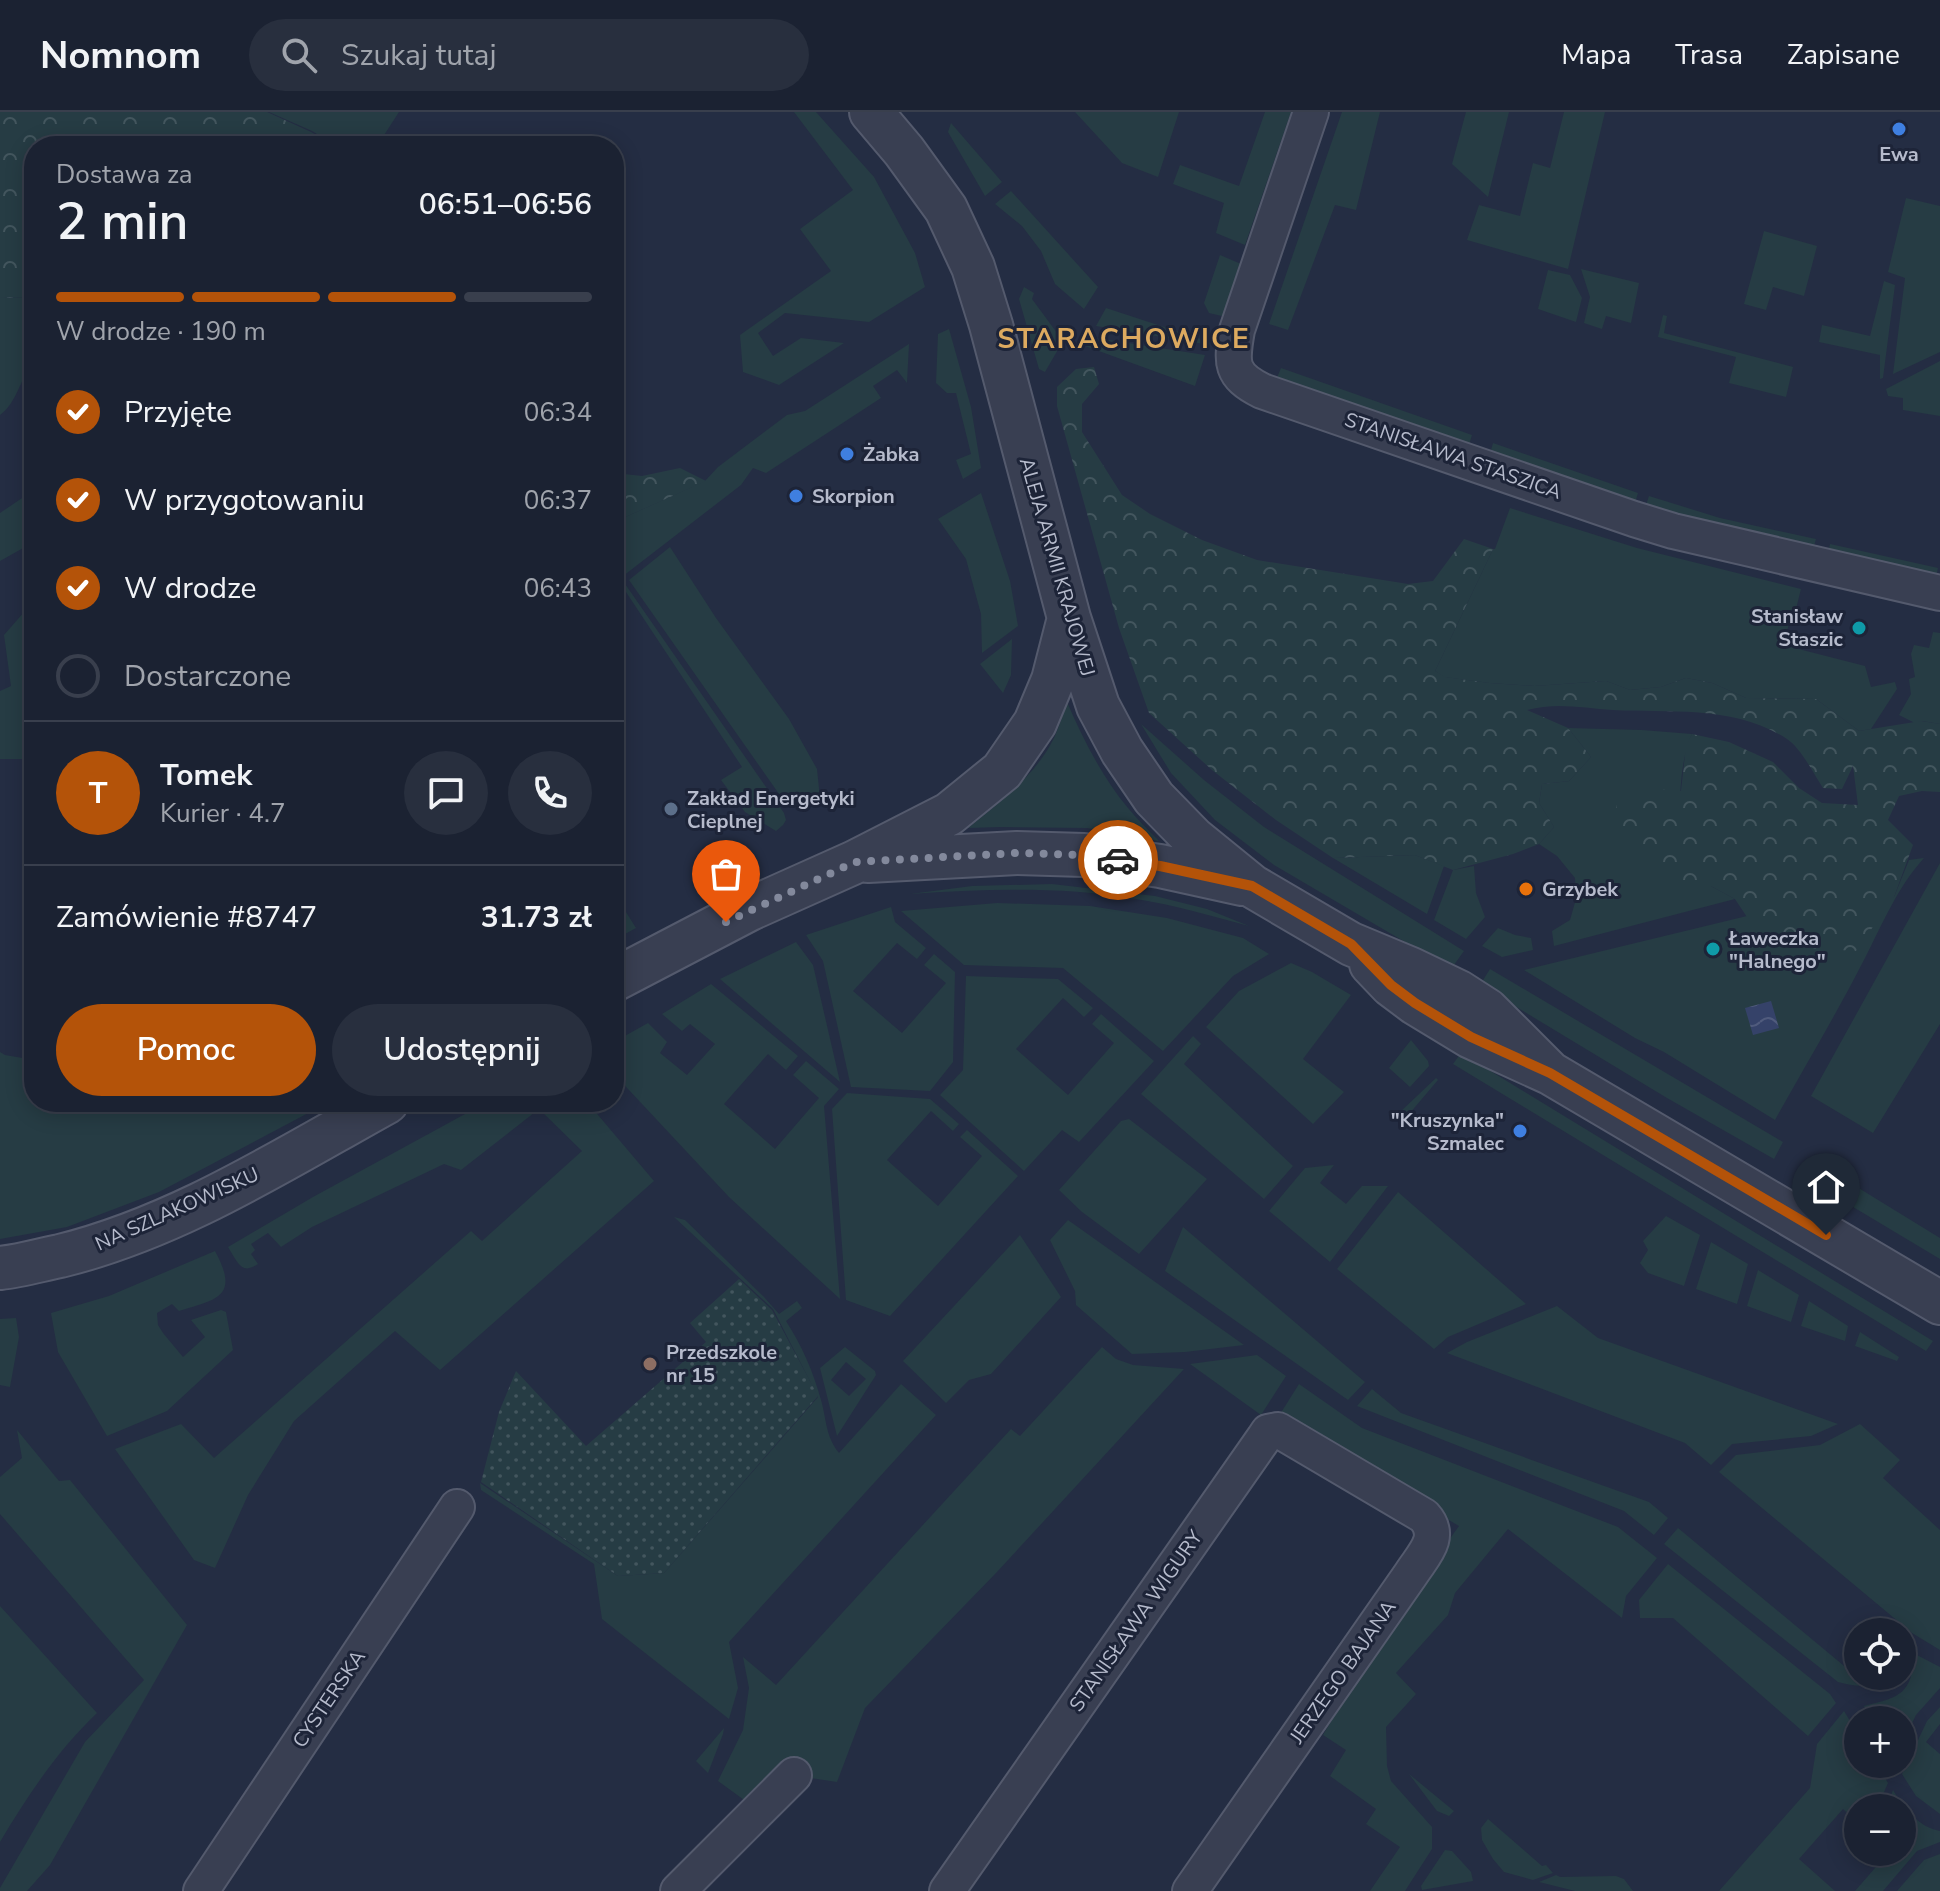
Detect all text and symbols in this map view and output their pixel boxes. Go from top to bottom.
search box [249,19,809,91]
text: Nomnom [40,30,201,81]
icon: search [277,33,321,77]
text: Szukaj tutaj [341,35,497,76]
text: Mapa [1561,36,1631,74]
text: Trasa [1675,36,1743,74]
text: Zapisane [1787,36,1900,74]
marker: Ewa [1890,120,1908,138]
place label: Ewa [1879,141,1919,168]
text: Dostawa za [56,157,193,192]
text: 06:51–06:56 [419,184,592,225]
text: 2 min [56,186,189,257]
text: W drodze · 190 m [56,314,266,349]
district label: STARACHOWICE [997,320,1251,358]
icon: check [56,390,100,434]
text: Przyjęte [124,392,232,433]
text: 06:34 [524,395,592,430]
street label: STANISŁAWA STASZICA [1341,406,1565,506]
place label: Żabka [863,441,919,468]
marker: Żabka [838,445,856,463]
street label: ALEJA ARMII KRAJOWEJ [1013,455,1101,679]
icon: check [56,478,100,522]
text: W przygotowaniu [124,480,365,521]
text: 06:37 [524,483,592,518]
place label: Skorpion [812,483,895,510]
marker: Skorpion [787,487,805,505]
icon: check [56,566,100,610]
text: W drodze [124,568,257,609]
text: 06:43 [524,571,592,606]
place label: Stanisław Staszic [1751,603,1844,653]
marker: Stanisław Staszic [1850,619,1868,637]
text: Dostarczone [124,656,291,697]
button: chat [404,751,488,835]
button: phone [508,751,592,835]
text: Tomek [160,755,252,796]
text: T [89,773,107,814]
place label: Zakład Energetyki Cieplnej [687,785,855,835]
text: Kurier · 4.7 [160,796,285,831]
marker: Zakład Energetyki Cieplnej [662,800,680,818]
courier [1078,820,1158,900]
icon: car [1096,838,1140,882]
pin [692,840,760,922]
icon: bag [704,852,748,896]
place label: Grzybek [1542,876,1619,903]
marker: Grzybek [1517,880,1535,898]
text: Zamówienie #8747 [56,897,317,938]
text: 31.73 zł [481,897,592,938]
place label: Ławeczka "Halnego" [1728,925,1826,975]
marker: Ławeczka "Halnego" [1704,940,1722,958]
button: Pomoc [56,1004,316,1096]
button: Udostępnij [332,1004,592,1096]
place label: "Kruszynka" Szmalec [1391,1107,1505,1157]
marker: "Kruszynka" Szmalec [1511,1122,1529,1140]
pin [1792,1153,1860,1235]
street label: NA SZLAKOWISKU [91,1161,263,1257]
icon: home [1804,1165,1848,1209]
place label: Przedszkole nr 15 [666,1339,777,1389]
marker: Przedszkole nr 15 [641,1355,659,1373]
street label: STANISŁAWA WIGURY [1063,1524,1209,1717]
street label: JERZEGO BAJANA [1283,1595,1403,1750]
map controls [1844,1618,1916,1866]
button: locate [1844,1618,1916,1690]
street label: CYSTERSKA [286,1644,372,1753]
button: + [1844,1706,1916,1778]
button: − [1844,1794,1916,1866]

